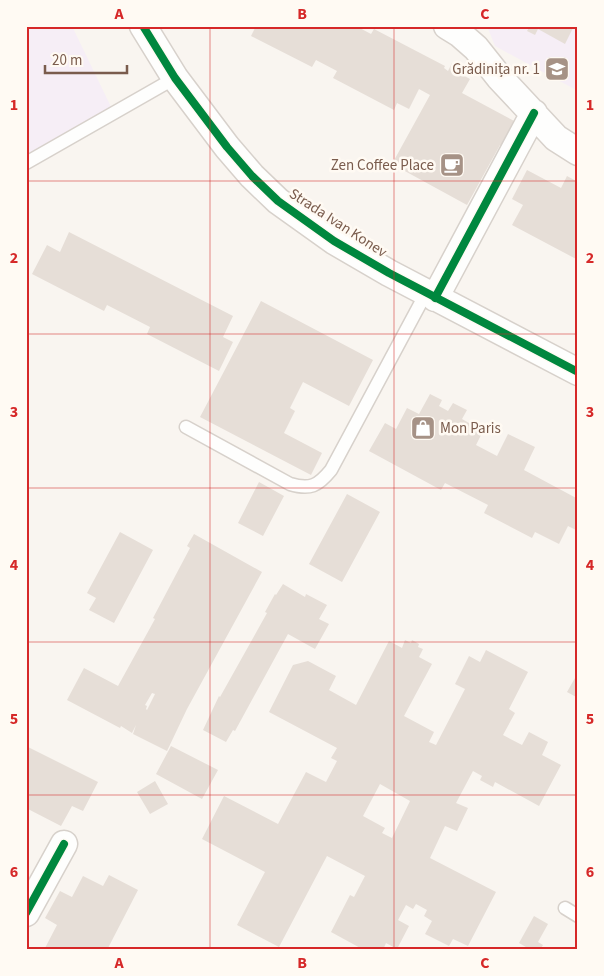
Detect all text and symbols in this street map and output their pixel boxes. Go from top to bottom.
text: A [113,3,124,25]
text: B [297,3,307,25]
text: C [480,3,490,25]
scale bar [45,42,128,74]
text: 20 m [52,50,82,71]
school or university icon: Grădinița nr. 1 [544,56,570,82]
place label: Grădinița nr. 1 [452,59,540,80]
text: 1 [10,94,18,116]
text: 1 [586,94,594,116]
cafe icon: Zen Coffee Place [439,152,465,178]
place label: Zen Coffee Place [331,155,434,176]
street label: Strada Ivan Konev [285,183,391,263]
text: 2 [10,247,18,269]
text: 2 [586,247,594,269]
text: 3 [10,401,18,423]
text: 3 [586,401,594,423]
shop icon: Mon Paris [410,415,436,441]
place label: Mon Paris [440,418,501,439]
text: 4 [10,554,19,576]
text: 4 [586,554,595,576]
text: 5 [10,708,18,730]
text: 5 [586,708,594,730]
text: 6 [10,861,18,883]
text: 6 [586,861,594,883]
text: A [113,952,124,974]
text: B [297,952,307,974]
text: C [480,952,490,974]

